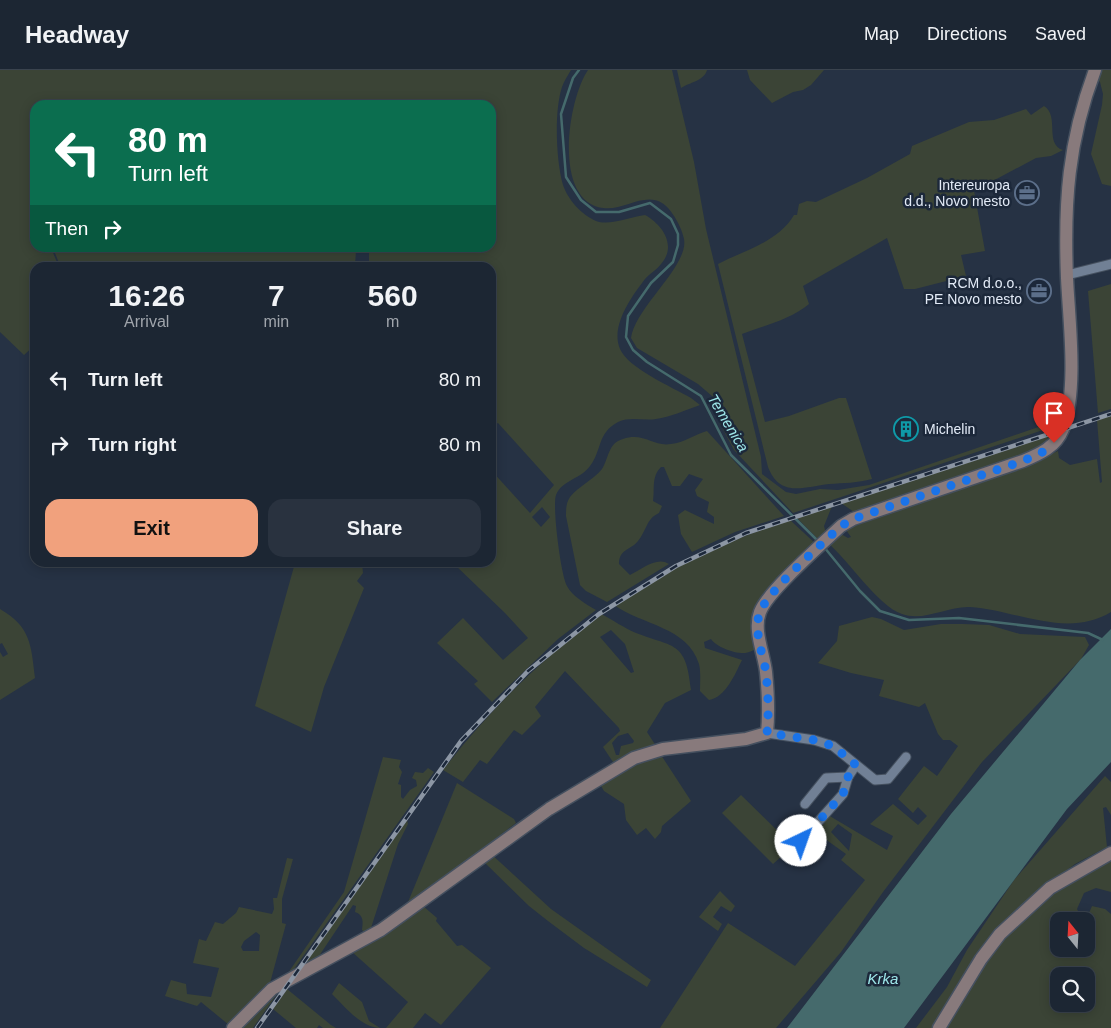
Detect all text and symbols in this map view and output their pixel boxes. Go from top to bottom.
text: Headway [25,21,129,48]
text: Map [864,24,899,44]
text: Directions [927,24,1007,44]
text: Saved [1035,24,1086,44]
icon: left [45,120,110,185]
text: 80 m [128,120,208,159]
text: Turn left [128,161,208,186]
place label: Intereuropa d.d., Novo mesto [904,177,1010,209]
office icon: Intereuropa d.d., Novo mesto [1014,180,1040,206]
icon: right [98,215,126,243]
text: Then [45,218,88,239]
place label: RCM d.o.o., PE Novo mesto [925,275,1022,307]
office icon: RCM d.o.o., PE Novo mesto [1026,278,1052,304]
text: 16:26 [108,279,185,312]
text: 7 [268,279,285,312]
text: 560 [368,279,418,312]
text: Arrival [124,313,169,330]
text: min [263,313,289,330]
text: m [386,313,399,330]
icon: left [45,366,73,394]
text: Turn left [88,369,163,390]
text: 80 m [439,369,481,390]
water label: Temenica [705,391,752,455]
pin [1033,392,1075,443]
icon: arrive [1040,399,1068,427]
building icon: Michelin [893,416,919,442]
place label: Michelin [924,421,975,437]
icon: right [45,431,73,459]
text: Turn right [88,434,176,455]
text: 80 m [439,434,481,455]
button: Exit [45,499,258,557]
button: Share [268,499,481,557]
position arrow [774,814,826,866]
north arrow [1050,912,1095,958]
map controls [1050,912,1095,1012]
button: search [1050,967,1095,1012]
water label: Krka [868,970,898,987]

